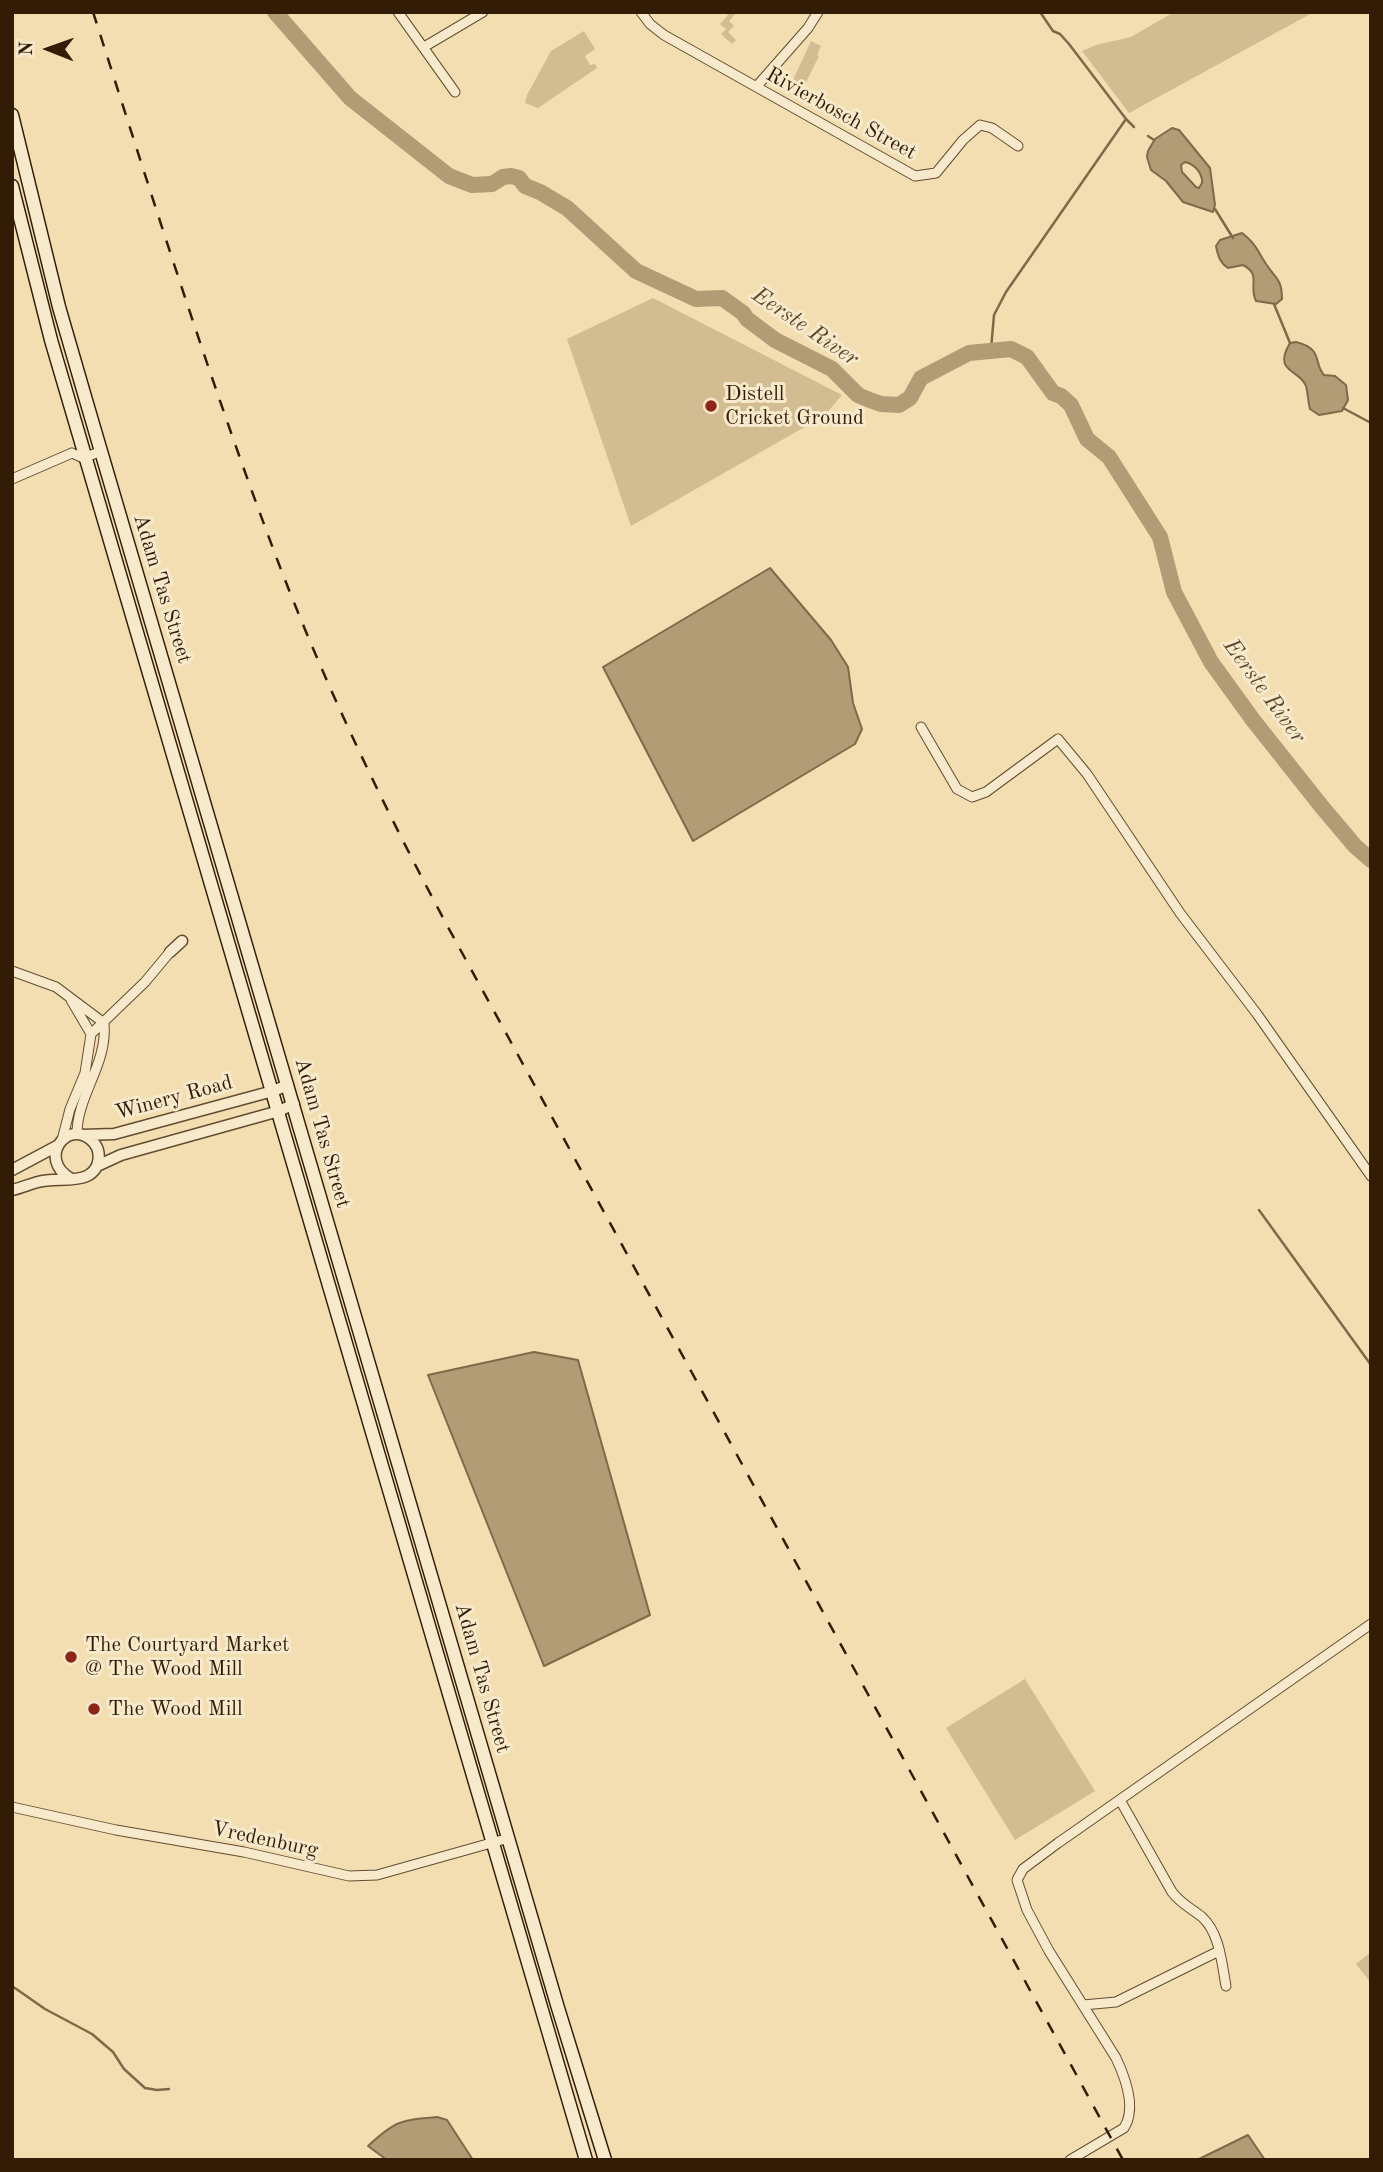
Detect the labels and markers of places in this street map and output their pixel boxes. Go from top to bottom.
place label: Distell Cricket Ground [725,381,864,431]
marker: Distell Cricket Ground [703,398,719,414]
place label: The Courtyard Market @ The Wood Mill [85,1632,289,1682]
marker: The Courtyard Market @ The Wood Mill [63,1649,79,1665]
place label: The Wood Mill [108,1696,243,1722]
marker: The Wood Mill [86,1701,102,1717]

